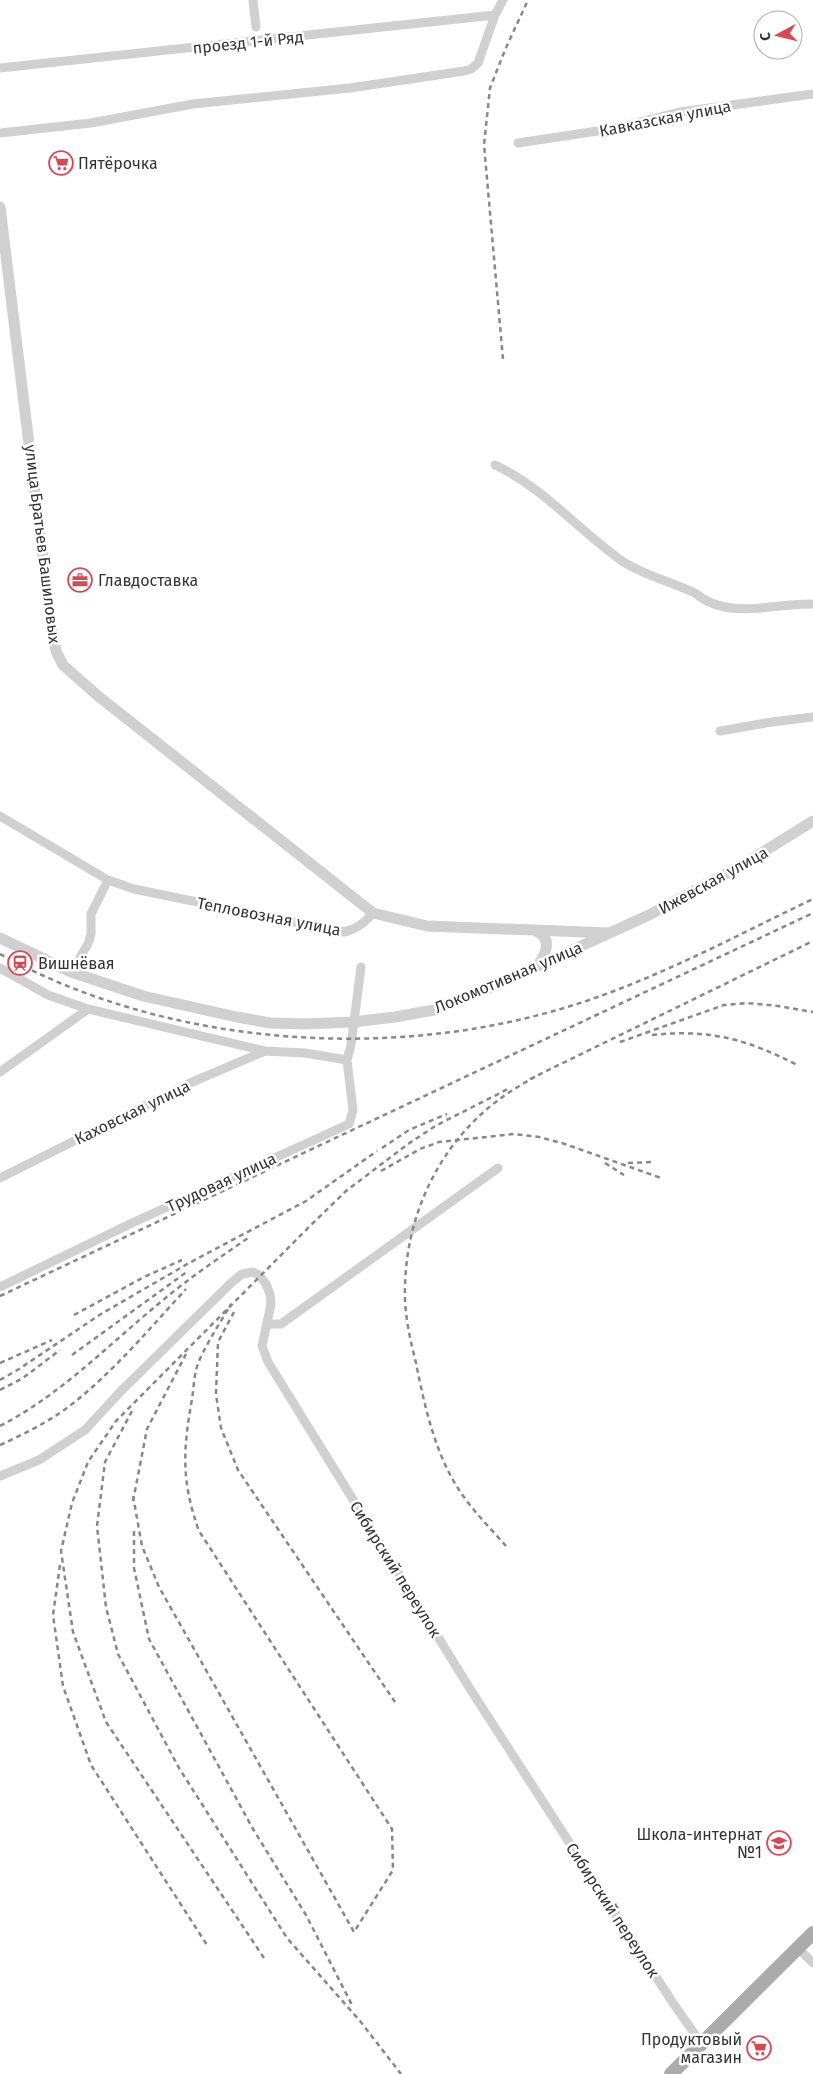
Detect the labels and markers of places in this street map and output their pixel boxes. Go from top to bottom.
supermarket icon: Пятёрочка [48,150,74,176]
place label: Пятёрочка [78,154,158,173]
office icon: Главдоставка [67,567,93,593]
place label: Главдоставка [98,571,198,590]
station icon: Вишнёвая [7,950,33,976]
place label: Вишнёвая [38,954,115,973]
place label: Школа-интернат №1 [636,1825,763,1862]
school or university icon: Школа-интернат №1 [766,1830,792,1856]
place label: Продуктовый магазин [641,2030,742,2067]
supermarket icon: Продуктовый магазин [746,2035,772,2061]

